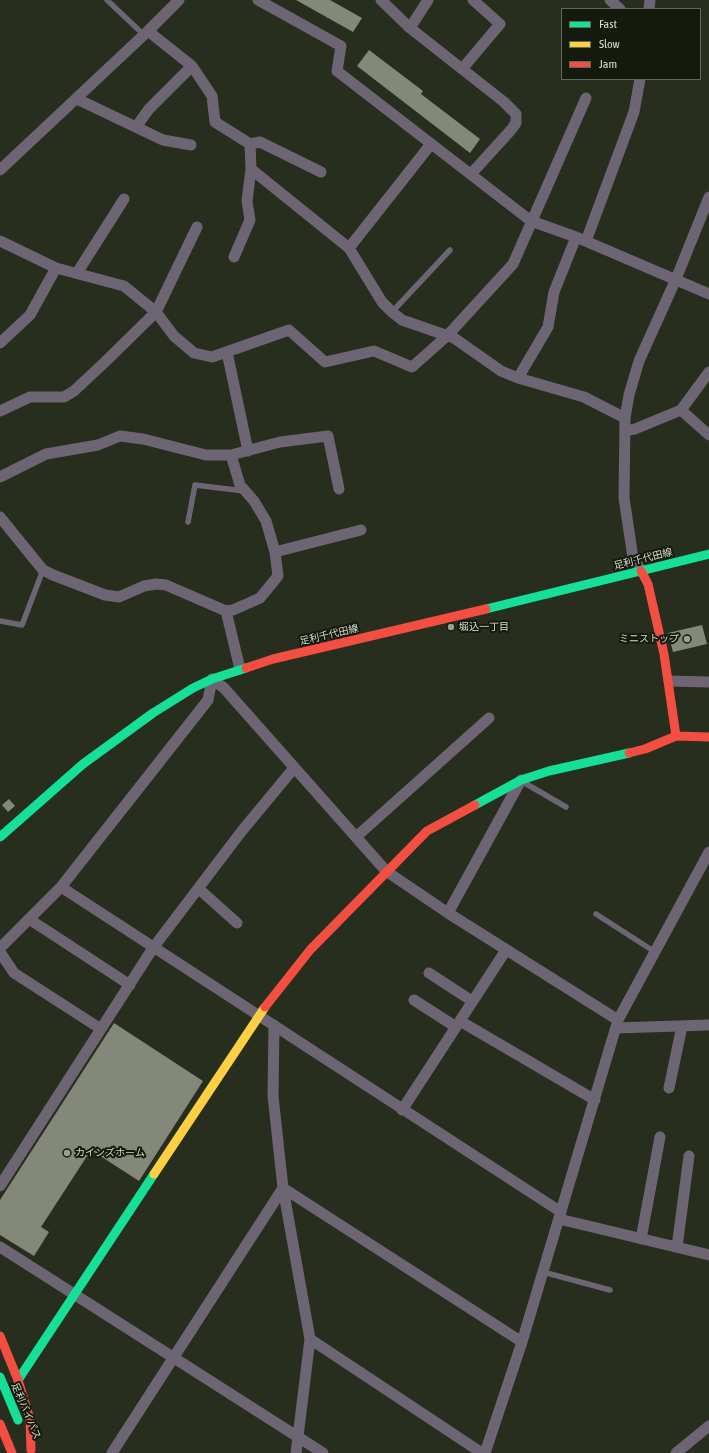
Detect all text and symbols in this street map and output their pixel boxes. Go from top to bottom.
legend [561,8,701,80]
text: Fast [599,17,617,31]
text: Slow [599,37,620,51]
text: Jam [599,57,617,71]
street label: 足利千代田線 [612,546,674,572]
place label: 堀込一丁目 [459,621,509,633]
street label: 足利千代田線 [298,622,360,648]
marker: 堀込一丁目 [446,622,456,632]
place label: ミニストップ [619,633,679,645]
marker: ミニストップ [682,634,692,644]
place label: カインズホーム [75,1147,145,1159]
marker: カインズホーム [62,1148,72,1158]
street label: 足利バイパス [9,1381,43,1441]

